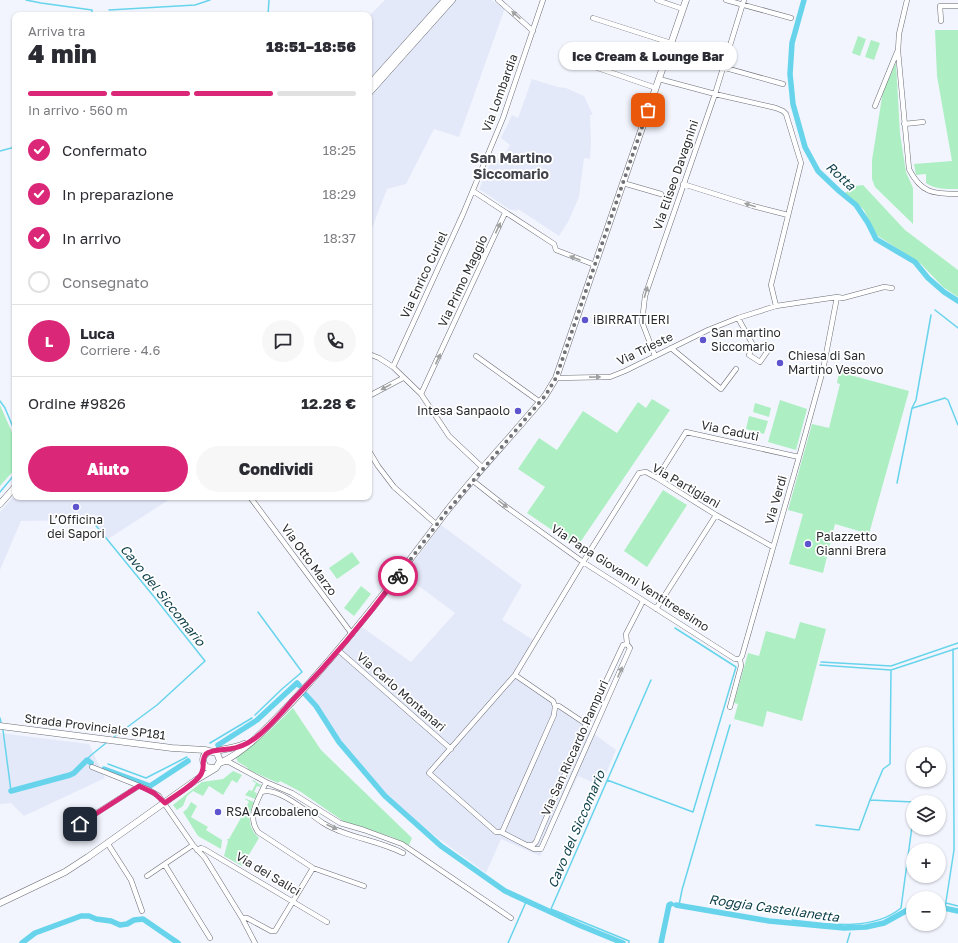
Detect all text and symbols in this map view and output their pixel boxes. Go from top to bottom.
one-way arrow [511,11,520,20]
text: Arriva tra [28,23,85,39]
text: 18:51–18:56 [266,37,356,55]
text: 4 min [28,38,97,69]
callout: Ice Cream & Lounge Bar [559,42,737,70]
text: Ice Cream & Lounge Bar [572,48,724,64]
street label: Via Lombardia [479,52,521,134]
pin [631,93,665,127]
icon: bag [637,99,659,121]
text: In arrivo · 560 m [28,102,128,118]
street label: Via Eliseo Davagnini [650,118,701,232]
icon: check [28,139,50,161]
text: Confermato [62,141,147,159]
text: 18:25 [323,142,356,158]
district label: San Martino Siccomario [470,149,552,182]
water label: Rotta [823,159,859,194]
icon: check [28,183,50,205]
text: In preparazione [62,185,174,203]
text: 18:29 [322,186,356,202]
one-way arrow [744,202,756,208]
one-way arrow [495,222,501,234]
icon: check [28,227,50,249]
text: In arrivo [62,229,121,247]
street label: Via Enrico Curiel [397,229,450,321]
text: 18:37 [323,230,356,246]
street label: Via Primo Maggio [435,232,490,329]
one-way arrow [569,254,581,260]
text: Consegnato [62,273,149,291]
one-way arrow [643,285,649,297]
place label: iBIRRATTIERI [593,312,670,327]
marker: iBIRRATTIERI [580,315,590,325]
button: chat [262,320,304,362]
button: phone [314,320,356,362]
text: Luca [80,324,115,342]
place label: San martino Siccomario [711,325,781,354]
street label: Via Trieste [614,329,675,369]
text: L [45,332,53,350]
marker: San martino Siccomario [698,335,708,345]
text: Corriere · 4.6 [80,342,160,358]
place label: Chiesa di San Martino Vescovo [788,348,883,377]
one-way arrow [435,353,441,364]
marker: Chiesa di San Martino Vescovo [775,358,785,368]
one-way arrow [589,374,602,380]
one-way arrow [380,384,392,390]
text: Ordine #9826 [28,394,126,412]
text: 12.28 € [301,394,356,412]
place label: Intesa Sanpaolo [417,403,510,418]
marker: Intesa Sanpaolo [513,406,523,416]
street label: Via Caduti [700,417,760,444]
button: Aiuto [28,446,188,492]
button: Condividi [196,446,356,492]
street label: Via Partigiani [649,460,723,511]
street label: Via Verdi [761,474,790,526]
one-way arrow [498,500,509,509]
marker: L’Officina dei Sapori [71,502,81,512]
place label: L’Officina dei Sapori [47,512,105,541]
street label: Via Otto Marzo [278,521,340,598]
street label: Via Papa Giovanni Ventitreesimo [548,521,712,634]
place label: Palazzetto Gianni Brera [816,529,886,558]
marker: Palazzetto Gianni Brera [803,539,813,549]
water label: Cavo del Siccomario [117,541,210,650]
courier [378,556,418,596]
icon: bike [387,565,409,587]
street label: Via Carlo Montanari [354,649,449,734]
one-way arrow [617,665,623,677]
street label: Via San Riccardo Pampuri [538,678,611,818]
street label: Strada Provinciale SP181 [24,710,167,743]
map controls [906,747,946,931]
button: locate [906,747,946,787]
water label: Cavo del Siccomario [544,767,608,890]
button: layers [906,795,946,835]
place label: RSA Arcobaleno [226,804,319,819]
pin [63,807,97,841]
marker: RSA Arcobaleno [213,807,223,817]
icon: home [69,813,91,835]
one-way arrow [327,825,339,831]
button: + [906,843,946,883]
street label: Via dei Salici [233,848,303,899]
water label: Roggia Castellanetta [708,891,841,925]
button: − [906,891,946,931]

